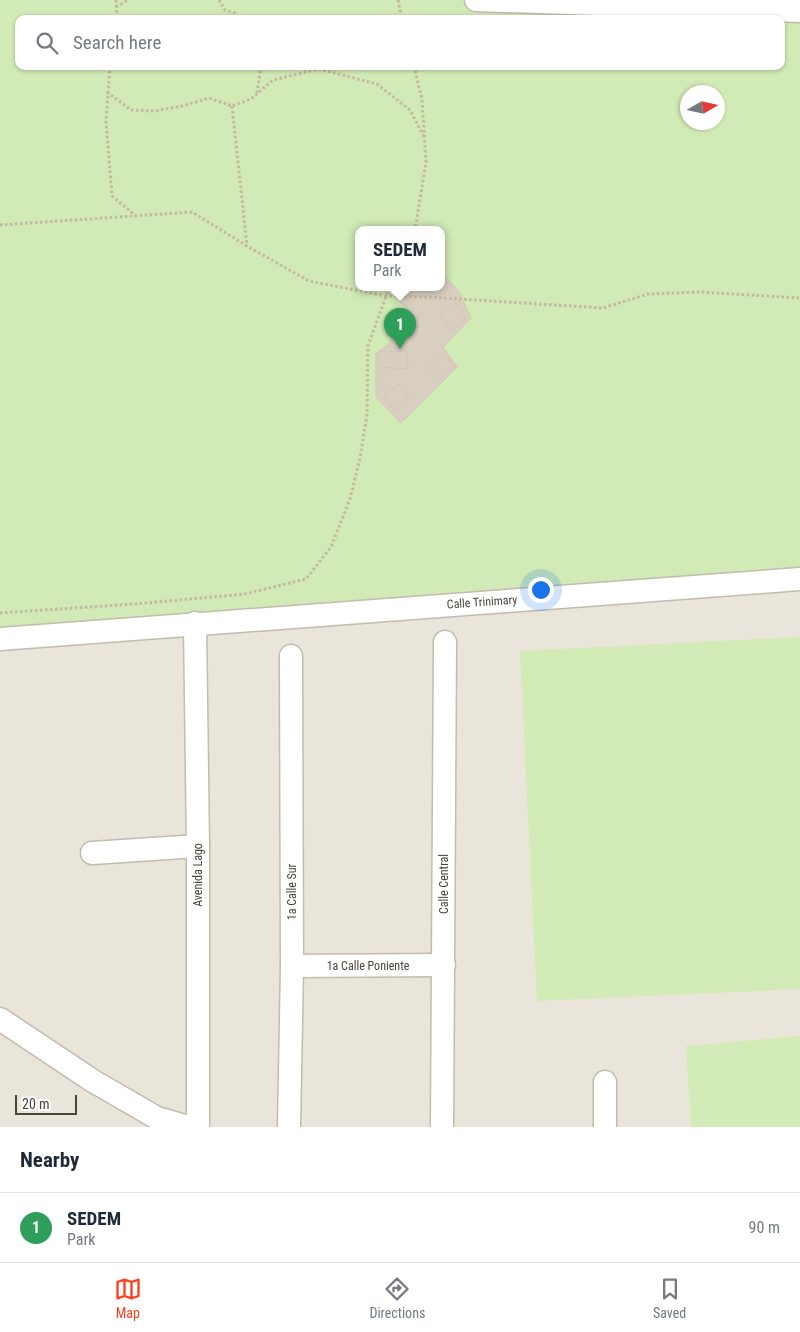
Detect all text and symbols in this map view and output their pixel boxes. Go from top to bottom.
search box [15,15,785,70]
icon: search [33,29,61,57]
text: Search here [73,31,161,54]
north arrow [680,85,725,130]
popup [355,226,445,291]
text: SEDEM [373,238,427,261]
text: Park [373,261,402,280]
pin: 1 [384,308,416,349]
your location [528,577,554,603]
street label: Calle Trinimary [446,593,518,611]
street label: Avenida Lago [191,843,205,907]
street label: Calle Central [437,854,451,914]
street label: 1a Calle Sur [285,863,299,920]
street label: 1a Calle Poniente [327,959,410,973]
scale bar [15,1092,78,1115]
text: 20 m [22,1096,50,1112]
text: Nearby [20,1148,79,1172]
text: SEDEM [67,1207,121,1230]
text: 1 [32,1218,40,1237]
text: 90 m [748,1218,780,1237]
text: Park [67,1230,96,1249]
tab: Map [114,1275,142,1321]
tab: Directions [369,1275,425,1321]
tab: Saved [653,1275,686,1321]

